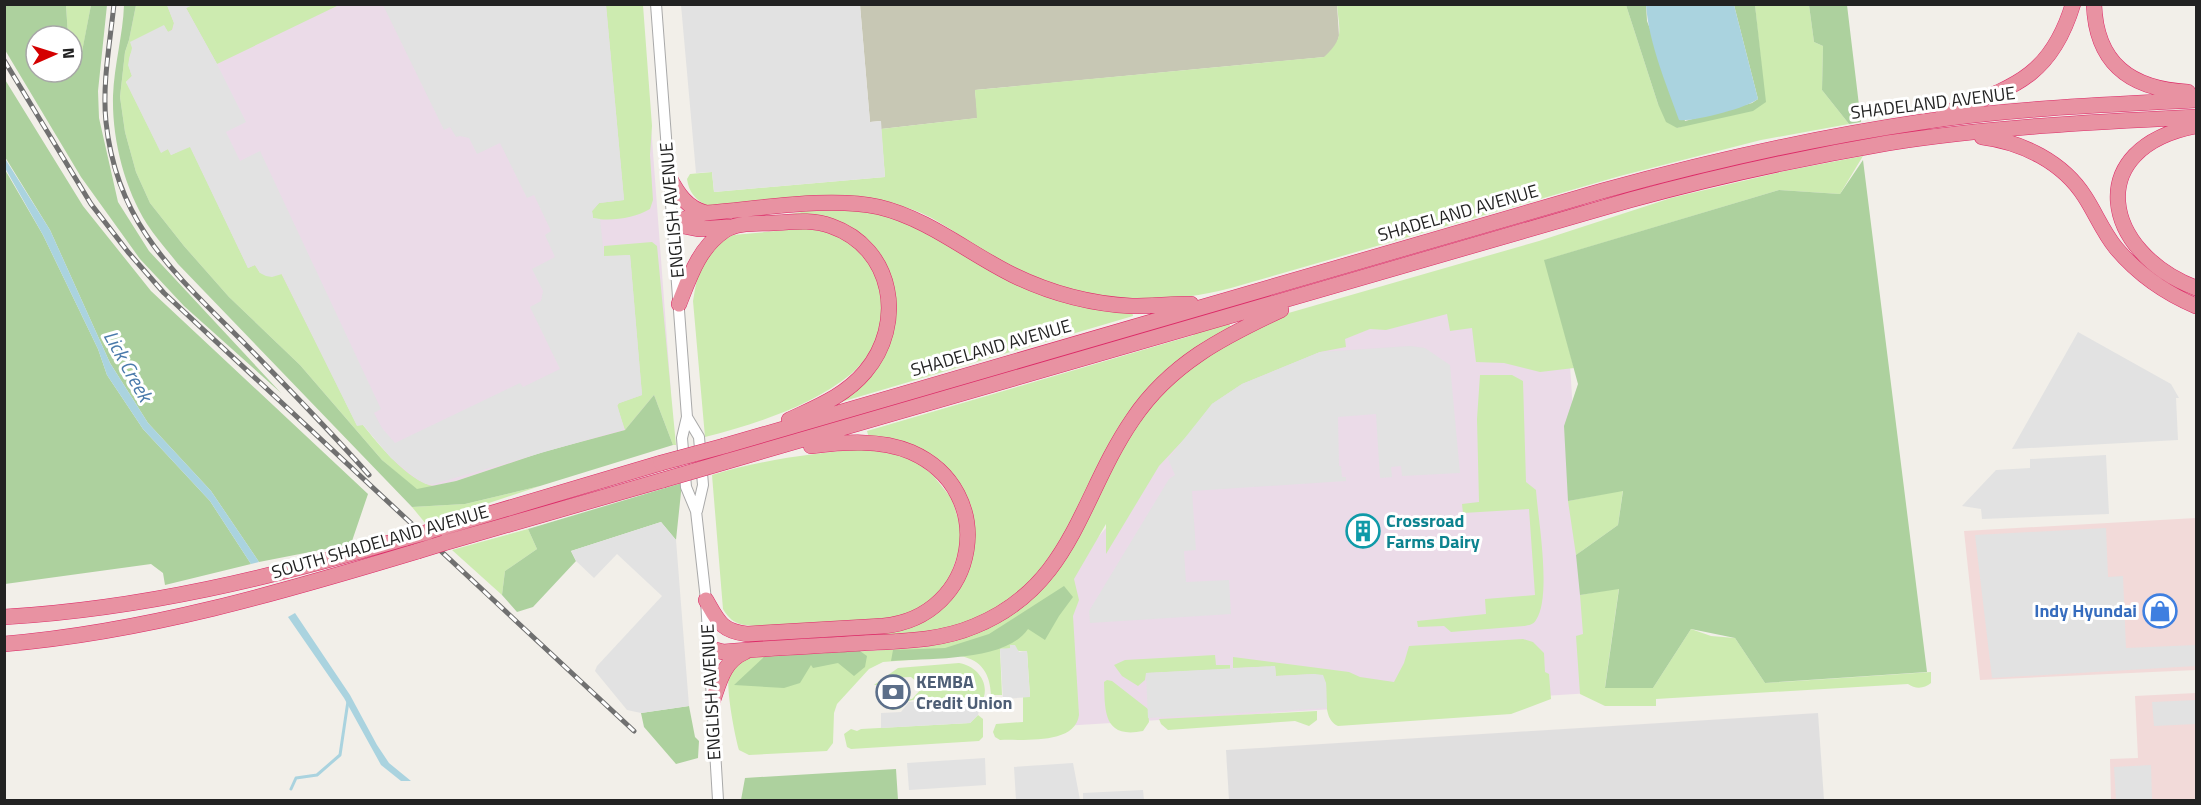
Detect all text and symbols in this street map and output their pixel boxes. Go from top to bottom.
north arrow [24,24,84,84]
text: N [57,47,81,59]
street label: SHADELAND AVENUE [1849,79,2017,126]
street label: ENGLISH AVENUE [652,141,691,279]
street label: SHADELAND AVENUE [1375,177,1541,248]
street label: SHADELAND AVENUE [908,312,1074,383]
water label: Lick Creek [96,324,162,409]
street label: SOUTH SHADELAND AVENUE [268,498,492,585]
place label: Crossroad Farms Dairy [1386,507,1480,555]
building icon: Crossroad Farms Dairy [1345,513,1381,549]
shop icon: Indy Hyundai [2142,593,2178,629]
place label: Indy Hyundai [2034,597,2137,624]
street label: ENGLISH AVENUE [693,623,728,761]
place label: KEMBA Credit Union [916,668,1013,716]
bank icon: KEMBA Credit Union [875,674,911,710]

